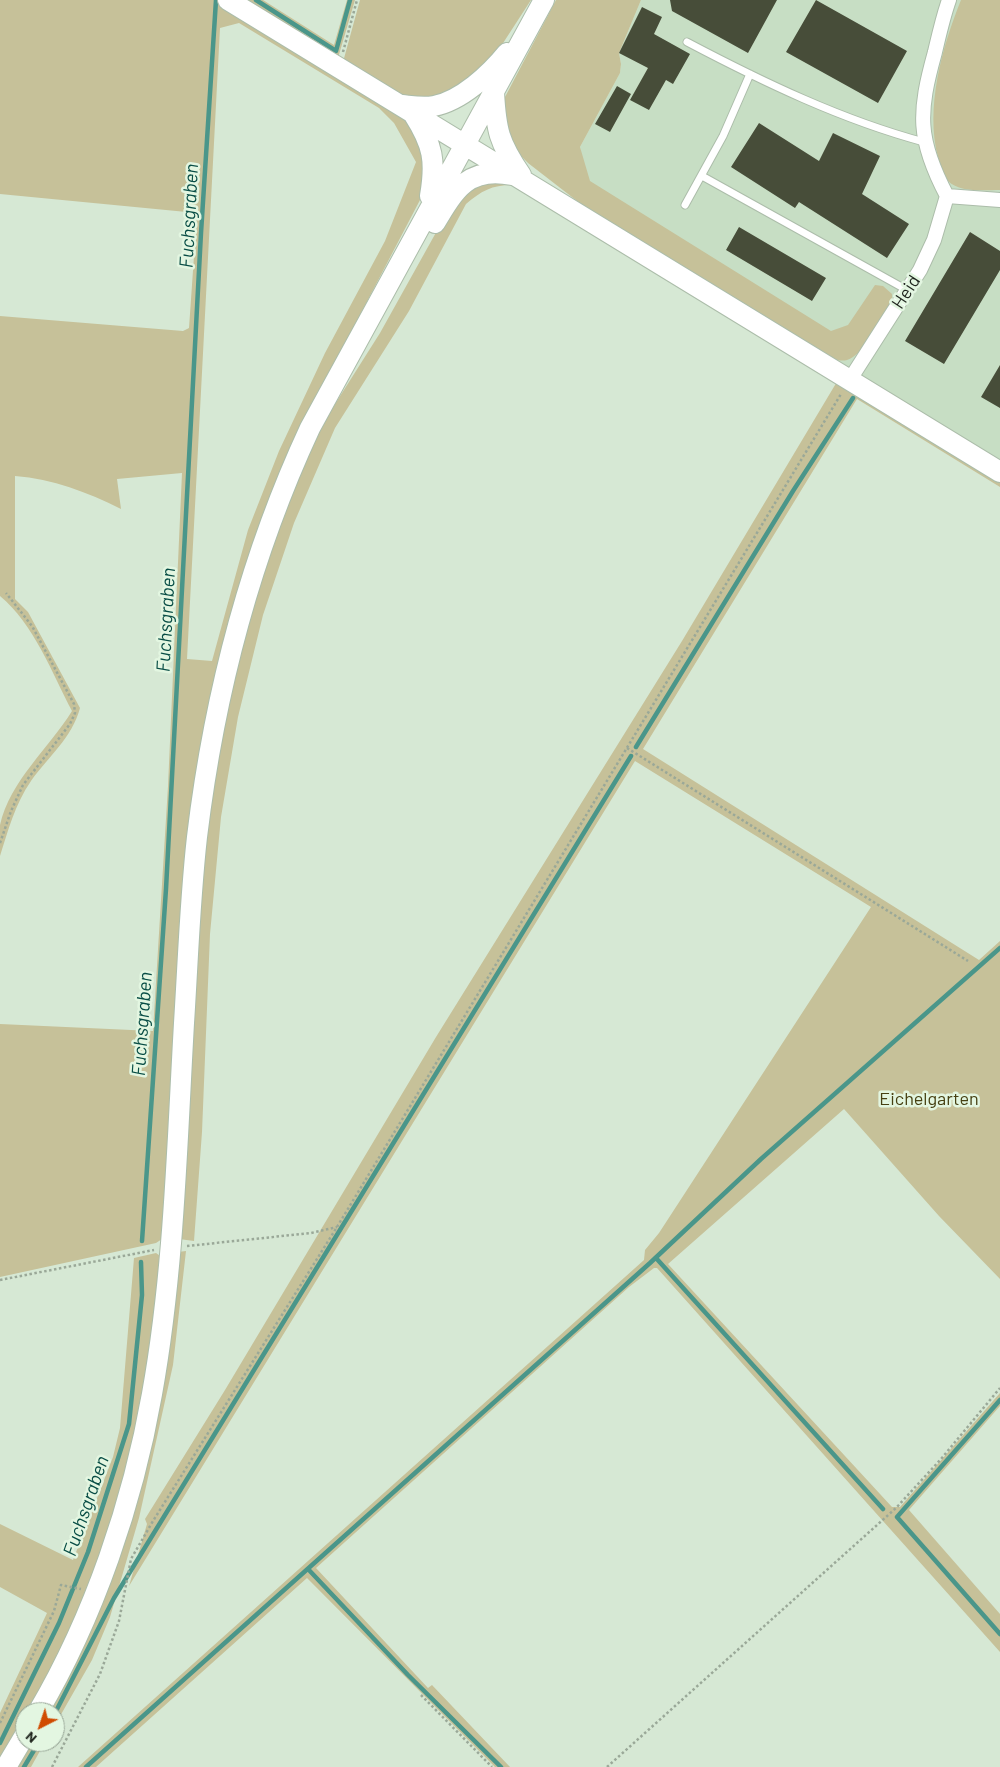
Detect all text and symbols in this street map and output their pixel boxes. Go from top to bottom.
water label: Fuchsgraben [175,163,203,269]
street label: Heid [887,271,925,313]
water label: Fuchsgraben [152,567,180,673]
water label: Fuchsgraben [127,971,157,1077]
park label: Eichelgarten [879,1088,979,1110]
water label: Fuchsgraben [58,1453,114,1559]
north arrow [15,1702,65,1752]
text: N [21,1728,40,1747]

